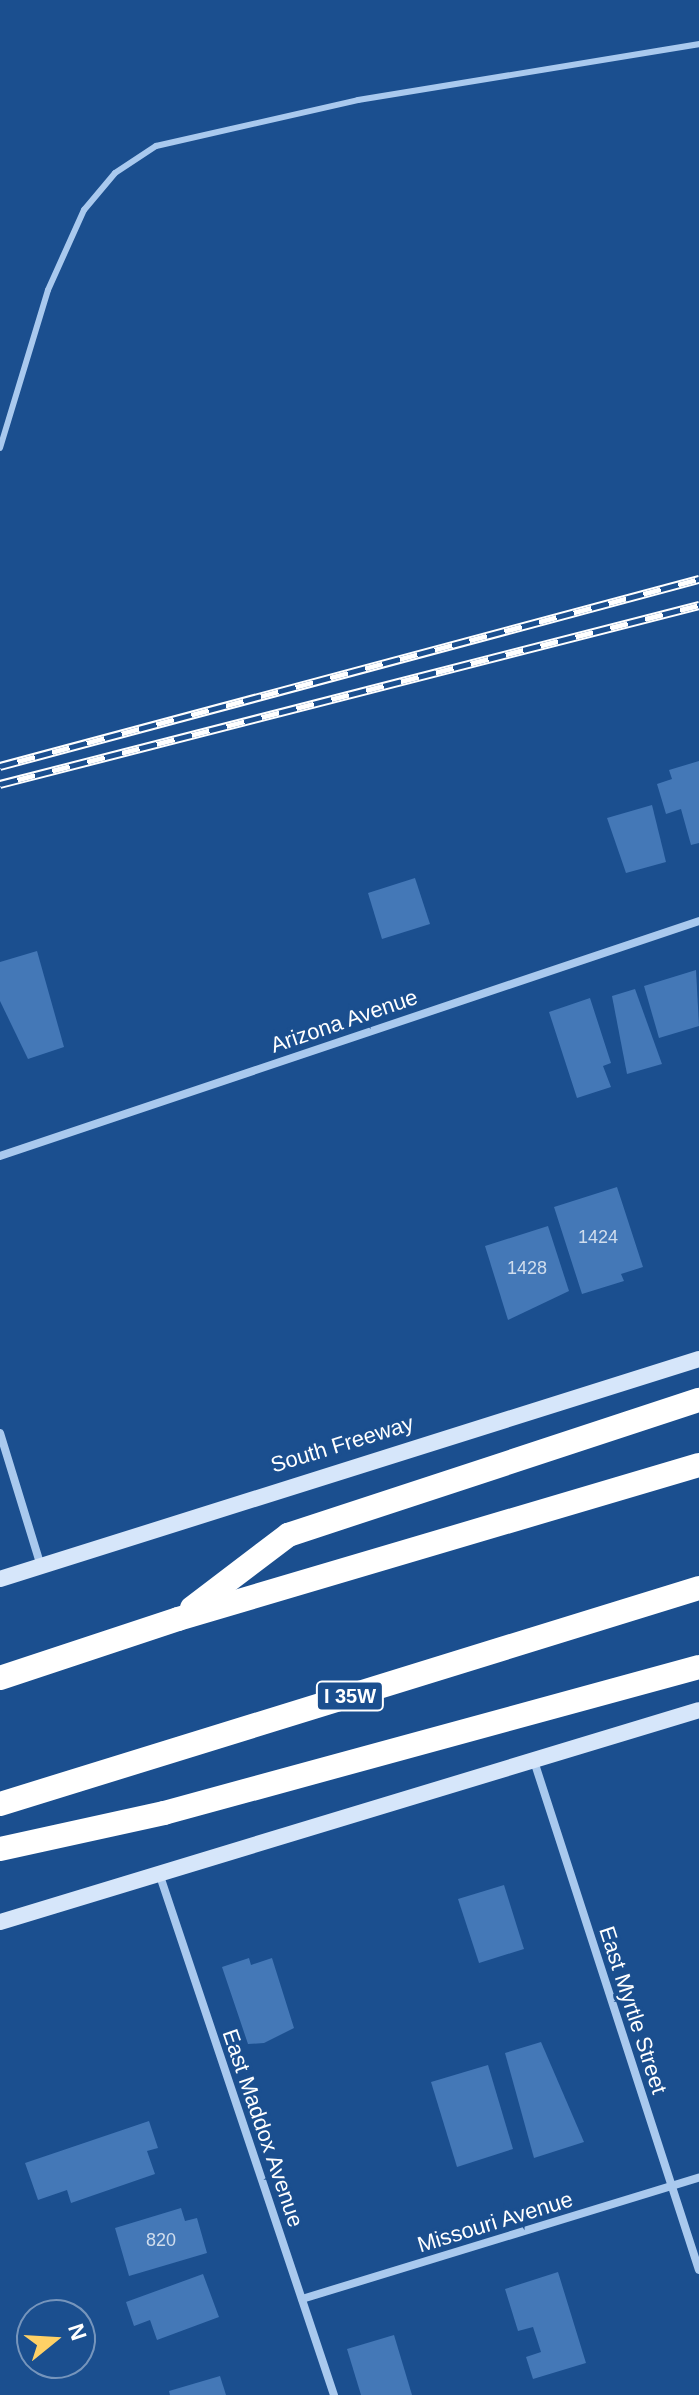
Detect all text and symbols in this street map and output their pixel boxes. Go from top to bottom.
street label: Arizona Avenue [266,983,422,1059]
house number: 1424 [578,1226,618,1248]
house number: 1428 [507,1257,547,1279]
street label: South Freeway [267,1410,417,1478]
road number: I 35W [314,1680,386,1712]
street label: East Myrtle Street [593,1923,673,2097]
street label: East Maddox Avenue [217,2025,309,2231]
street label: Missouri Avenue [414,2186,576,2258]
house number: 820 [146,2229,176,2251]
north arrow [16,2299,96,2379]
text: N [63,2321,92,2343]

